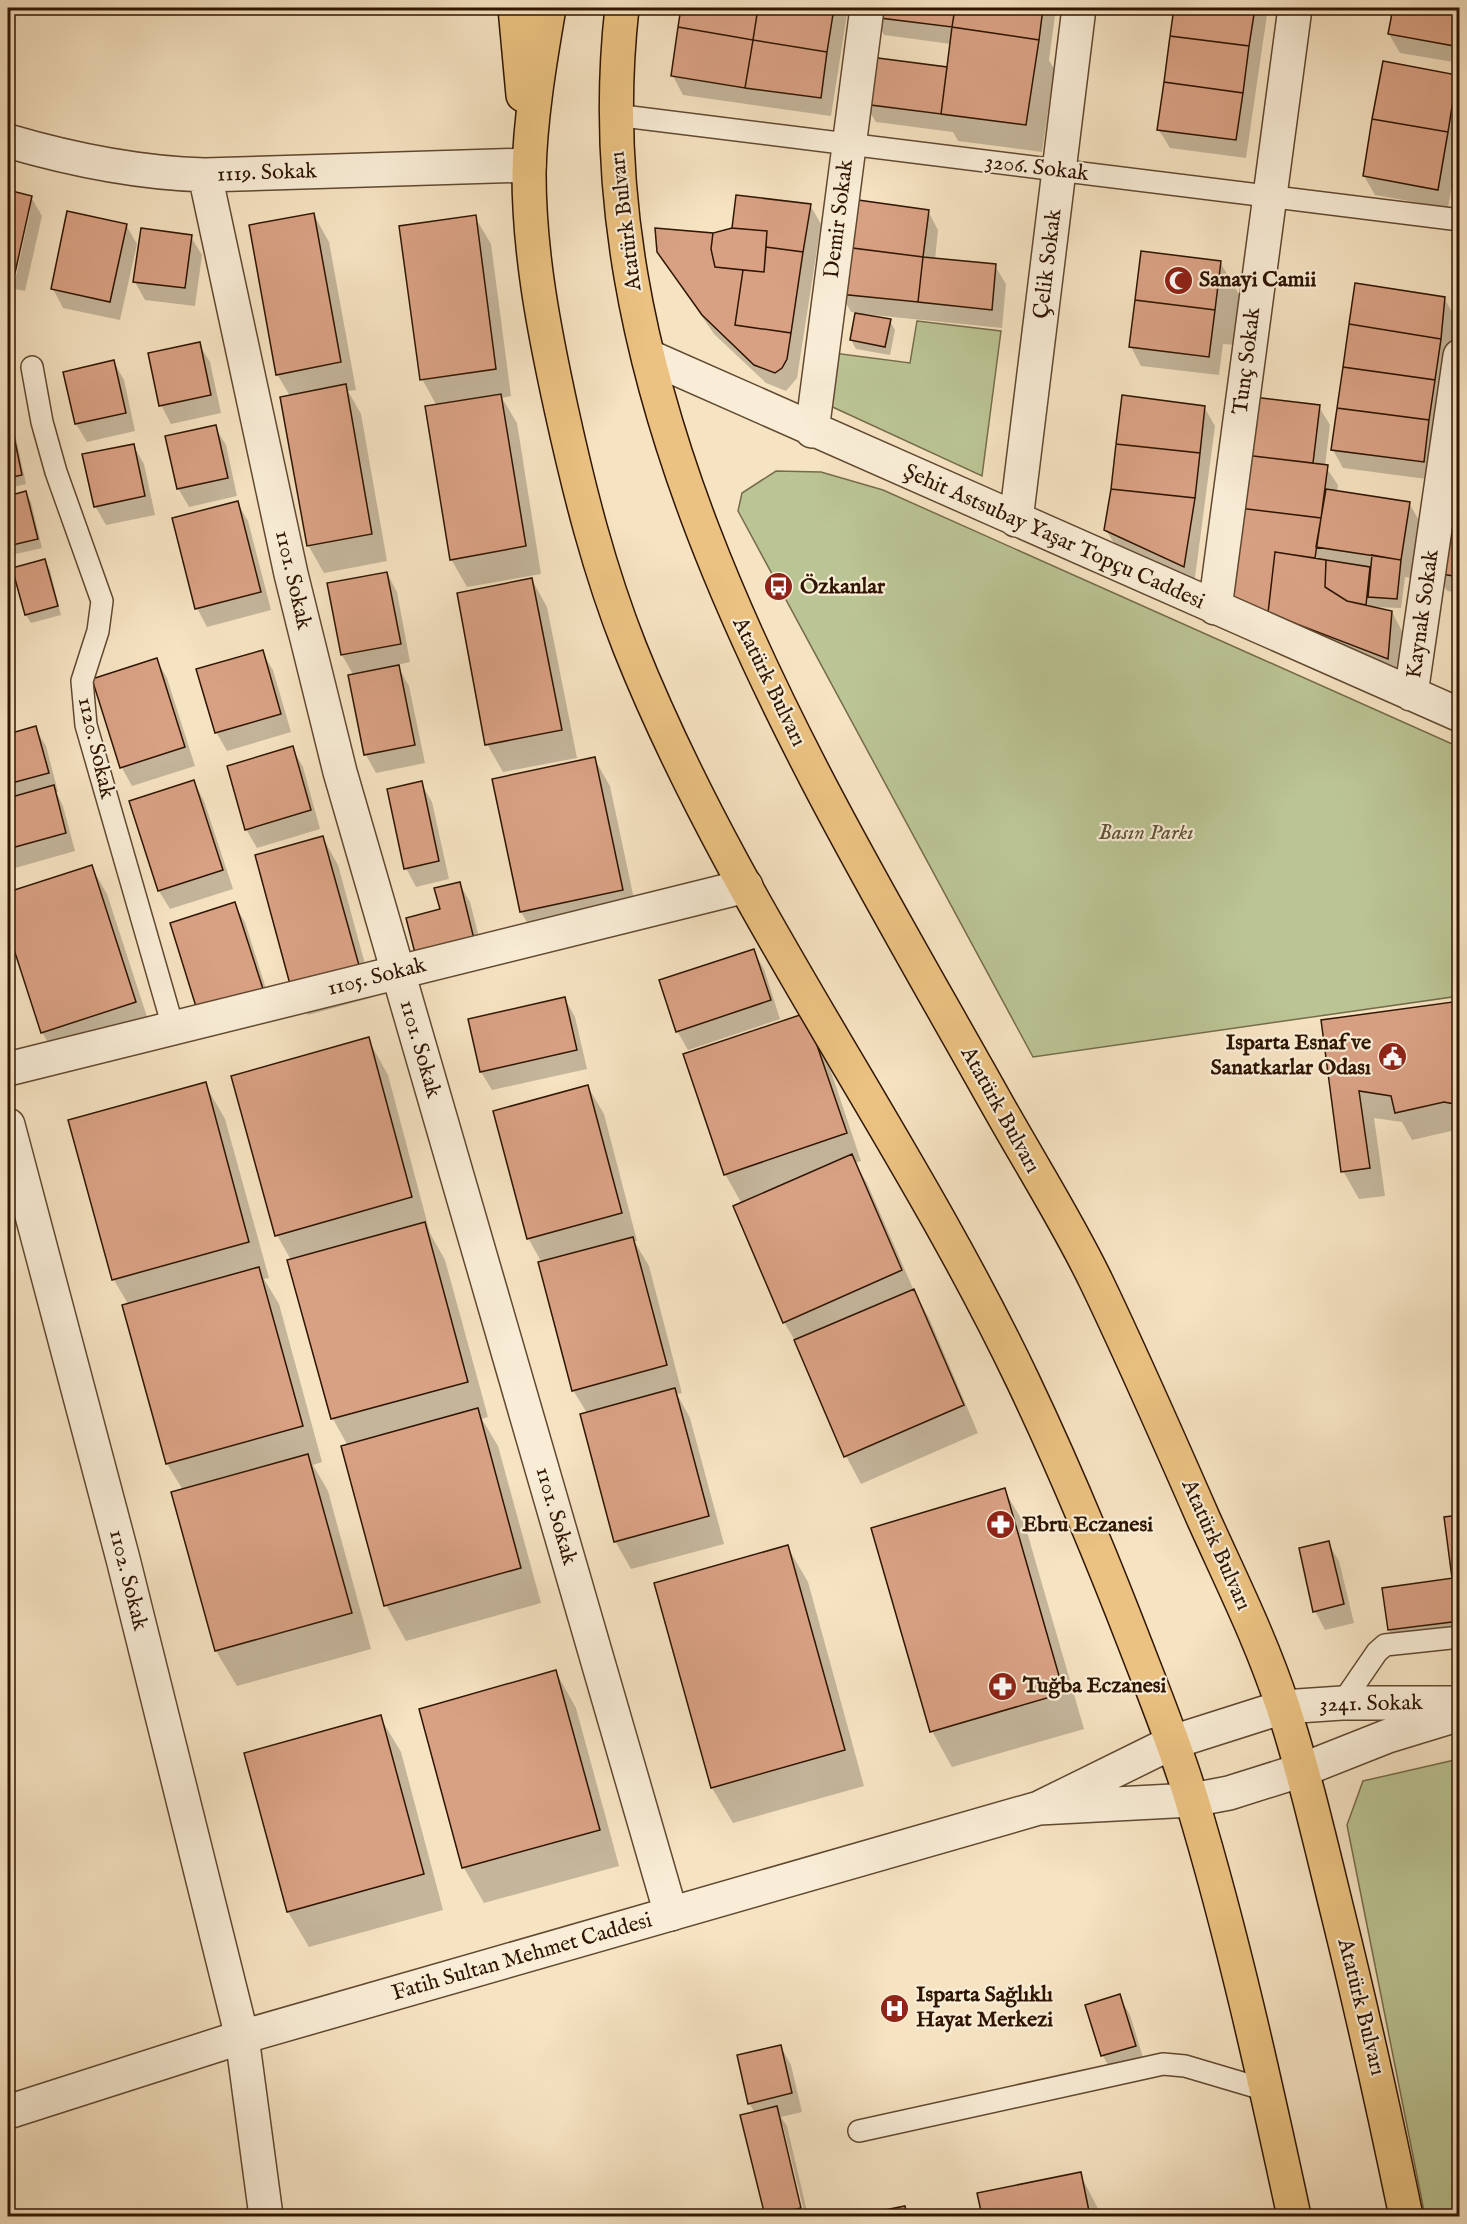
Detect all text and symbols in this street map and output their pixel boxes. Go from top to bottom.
street label: 3206. Sokak [984,148,1091,188]
street label: Atatürk Bulvarı [604,150,649,293]
street label: 1119. Sokak [217,157,318,189]
street label: Demir Sokak [818,158,860,280]
street label: Çelik Sokak [1027,207,1069,321]
mosque icon: Sanayi Camii [1162,264,1194,296]
place label: Sanayi Camii [1199,266,1316,294]
street label: Tunç Sokak [1227,306,1267,416]
street label: Şehit Astsubay Yaşar Topçu Caddesi [899,458,1209,616]
street label: 1101. Sokak [268,528,318,632]
street label: Kaynak Sokak [1400,548,1446,680]
bus stop icon: Özkanlar [763,571,795,603]
place label: Özkanlar [800,573,886,601]
street label: Atatürk Bulvarı [725,612,812,751]
street label: 1120. Sokak [71,695,121,802]
park label: Basın Parkı [1098,819,1194,847]
street label: 1105. Sokak [325,951,429,1003]
street label: 1101. Sokak [393,997,447,1102]
place label: Isparta Esnaf ve Sanatkarlar Odası [1211,1029,1371,1082]
public building icon: Isparta Esnaf ve Sanatkarlar Odası [1376,1040,1408,1072]
street label: Atatürk Bulvarı [953,1041,1046,1178]
street label: 1101. Sokak [529,1464,583,1569]
street label: Atatürk Bulvarı [1174,1474,1257,1615]
pharmacy icon: Ebru Eczanesi [985,1509,1017,1541]
place label: Ebru Eczanesi [1022,1511,1153,1539]
street label: 1102. Sokak [102,1527,154,1634]
pharmacy icon: Tuğba Eczanesi [986,1670,1018,1702]
place label: Tuğba Eczanesi [1022,1672,1166,1700]
street label: 3241. Sokak [1319,1689,1423,1719]
street label: Fatih Sultan Mehmet Caddesi [389,1906,655,2008]
street label: Atatürk Bulvarı [1330,1935,1392,2079]
place label: Isparta Sağlıklı Hayat Merkezi [916,1981,1053,2034]
hospital icon: Isparta Sağlıklı Hayat Merkezi [879,1992,911,2024]

